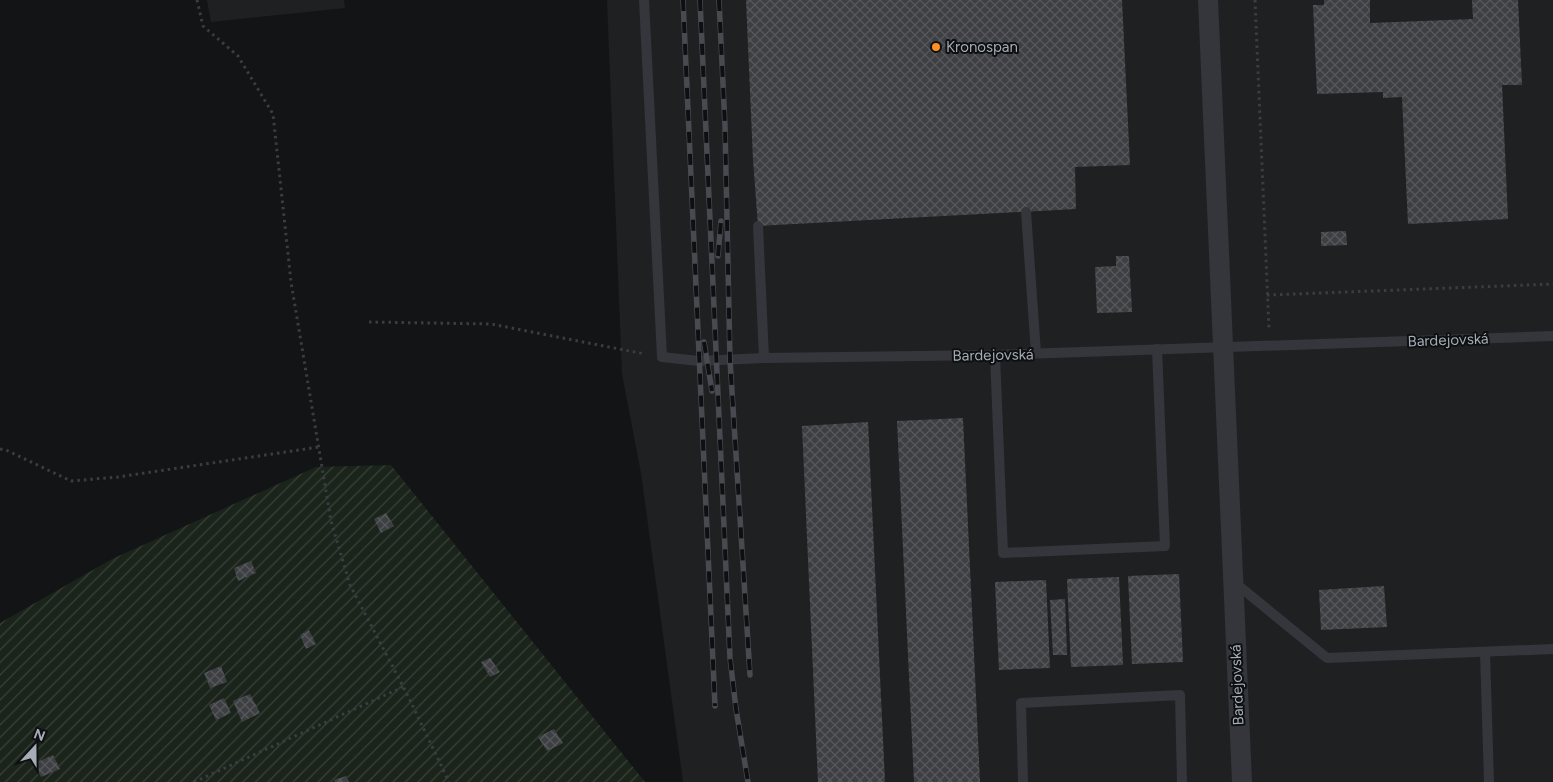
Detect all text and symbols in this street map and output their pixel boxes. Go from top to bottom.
place label: Kronospan [946,38,1018,56]
marker: Kronospan [930,41,942,53]
street label: Bardejovská [1407,330,1489,350]
street label: Bardejovská [952,345,1034,365]
street label: Bardejovská [1227,644,1247,726]
north arrow [10,722,60,772]
text: N [31,725,48,745]

